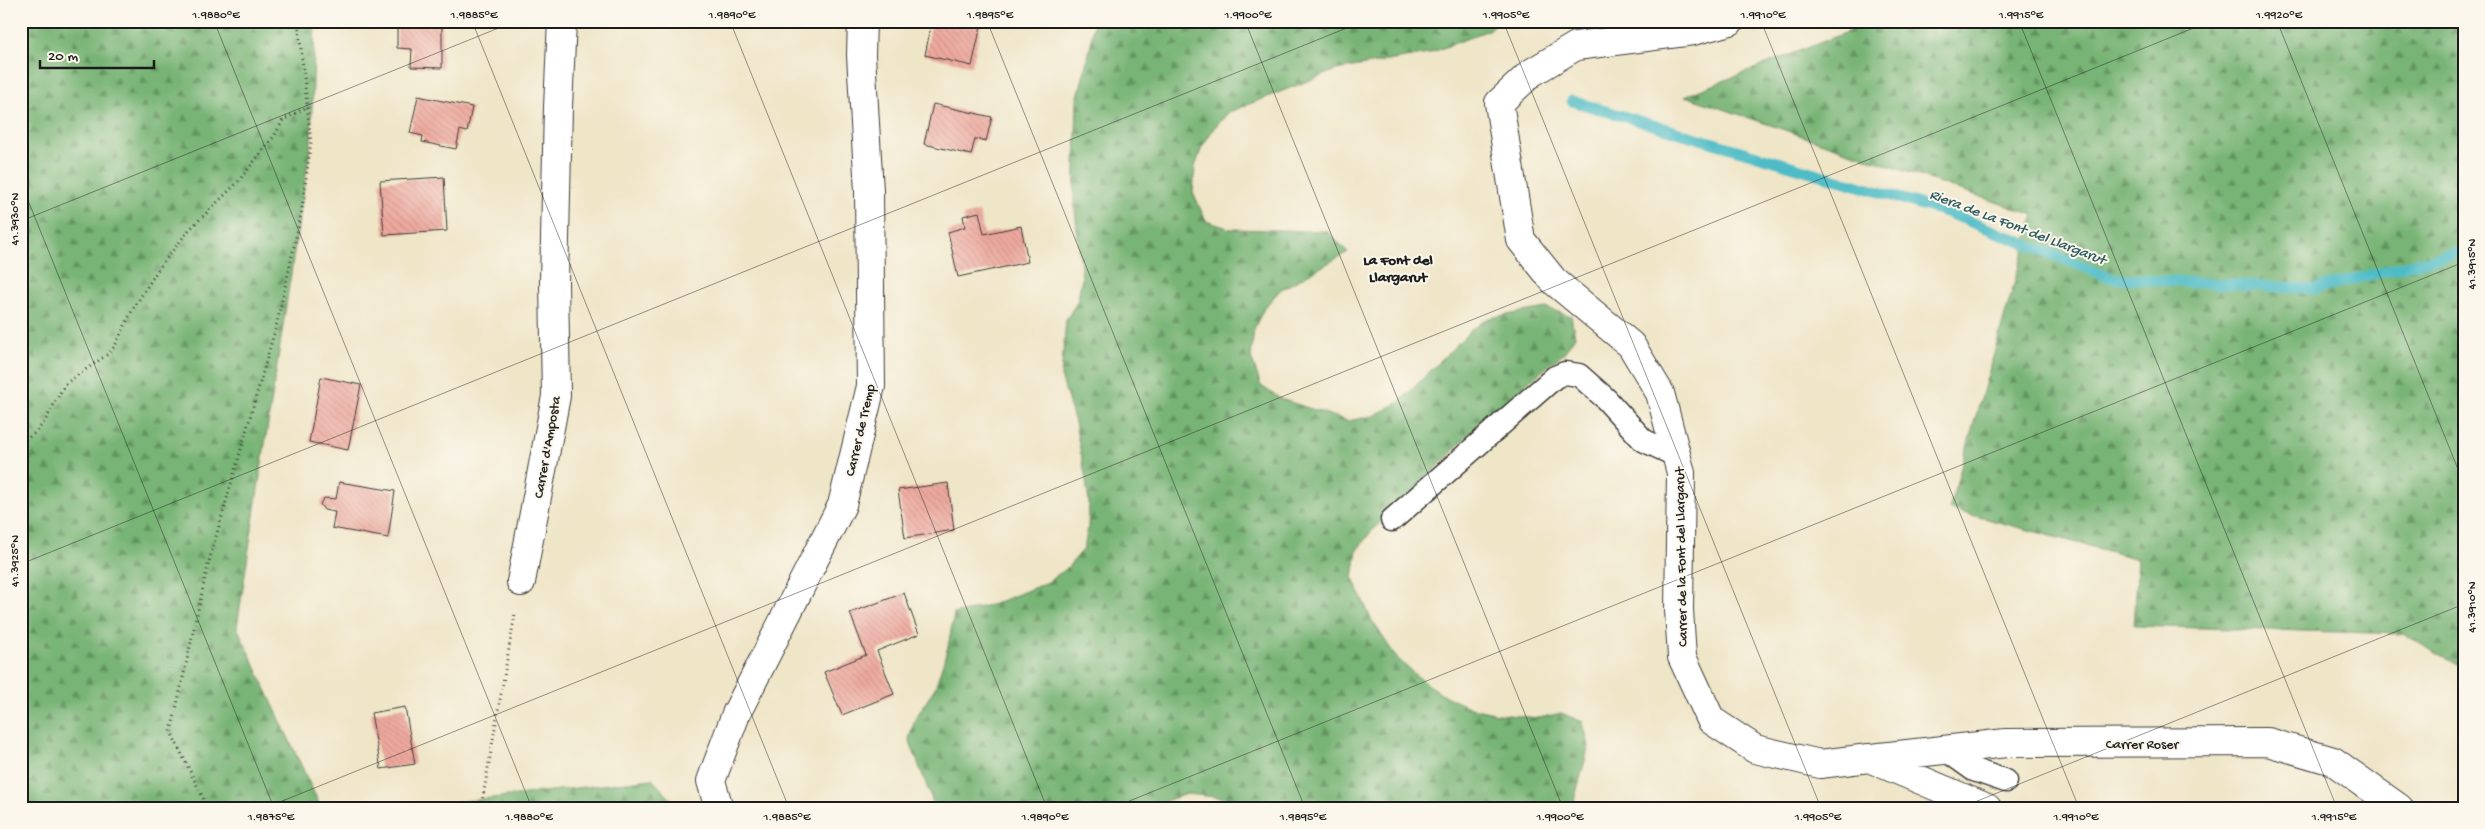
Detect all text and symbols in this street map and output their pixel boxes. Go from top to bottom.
text: 1.9880°E [191,9,240,23]
text: 1.9885°E [450,9,498,23]
text: 1.9890°E [708,9,756,23]
text: 1.9895°E [966,9,1014,23]
text: 1.9900°E [1223,9,1272,23]
text: 1.9905°E [1482,9,1530,23]
text: 1.9910°E [1739,9,1786,23]
text: 1.9915°E [1998,9,2044,23]
text: 1.9920°E [2255,9,2303,23]
scale bar [40,38,154,70]
text: 20 m [48,48,78,66]
water label: Riera de La Font del Llargarut [1927,186,2110,271]
text: 41.3930°N [9,192,23,245]
text: 41.3915°N [2466,238,2480,289]
district label: La Font del Llargarut [1363,252,1433,287]
street label: Carrer de Tremp [843,383,880,478]
street label: Carrer d'Amposta [531,394,566,500]
street label: Carrer de la Font del Llargarut [1672,466,1693,647]
text: 41.3925°N [9,535,23,587]
text: 41.3910°N [2466,581,2480,633]
street label: Carrer Roser [2106,737,2179,754]
text: 1.9875°E [247,811,295,825]
text: 1.9880°E [504,811,553,825]
text: 1.9885°E [763,811,811,825]
text: 1.9890°E [1021,811,1069,825]
text: 1.9895°E [1279,811,1327,825]
text: 1.9900°E [1535,811,1584,825]
text: 1.9905°E [1794,811,1842,825]
text: 1.9910°E [2052,811,2099,825]
text: 1.9915°E [2311,811,2357,825]

